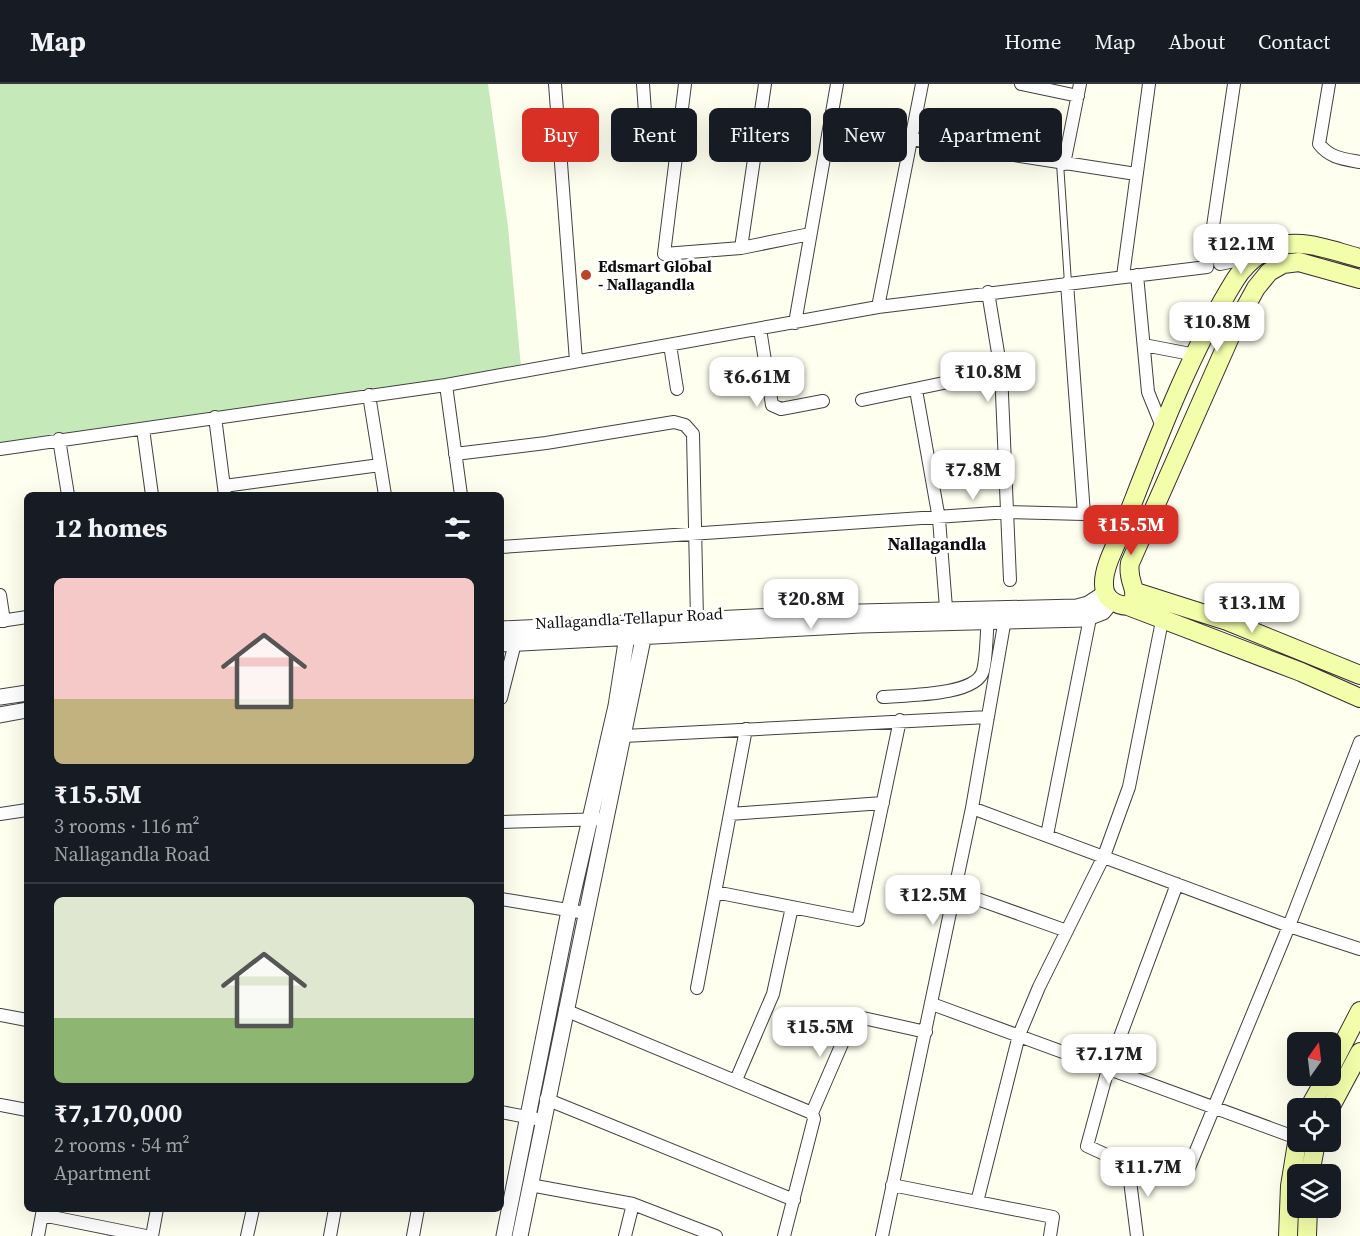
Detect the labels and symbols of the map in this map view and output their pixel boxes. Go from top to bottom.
pin: ₹12.1M [1192,224,1290,275]
place label: Edsmart Global - Nallagandla [598,255,712,295]
marker: Edsmart Global - Nallagandla [579,268,593,282]
pin: ₹10.8M [1168,302,1266,353]
pin: ₹10.8M [939,352,1037,403]
pin: ₹6.61M [708,357,806,408]
pin: ₹7.8M [931,450,1015,501]
pin: ₹15.5M [1082,505,1180,556]
district label: Nallagandla [888,531,987,556]
pin: ₹20.8M [762,579,860,630]
pin: ₹13.1M [1203,583,1301,634]
street label: Nallagandla-Tellapur Road [535,602,723,634]
pin: ₹12.5M [884,875,982,926]
pin: ₹15.5M [771,1007,869,1058]
north arrow [1287,1032,1341,1086]
pin: ₹7.17M [1060,1034,1158,1085]
pin: ₹11.7M [1099,1147,1197,1198]

